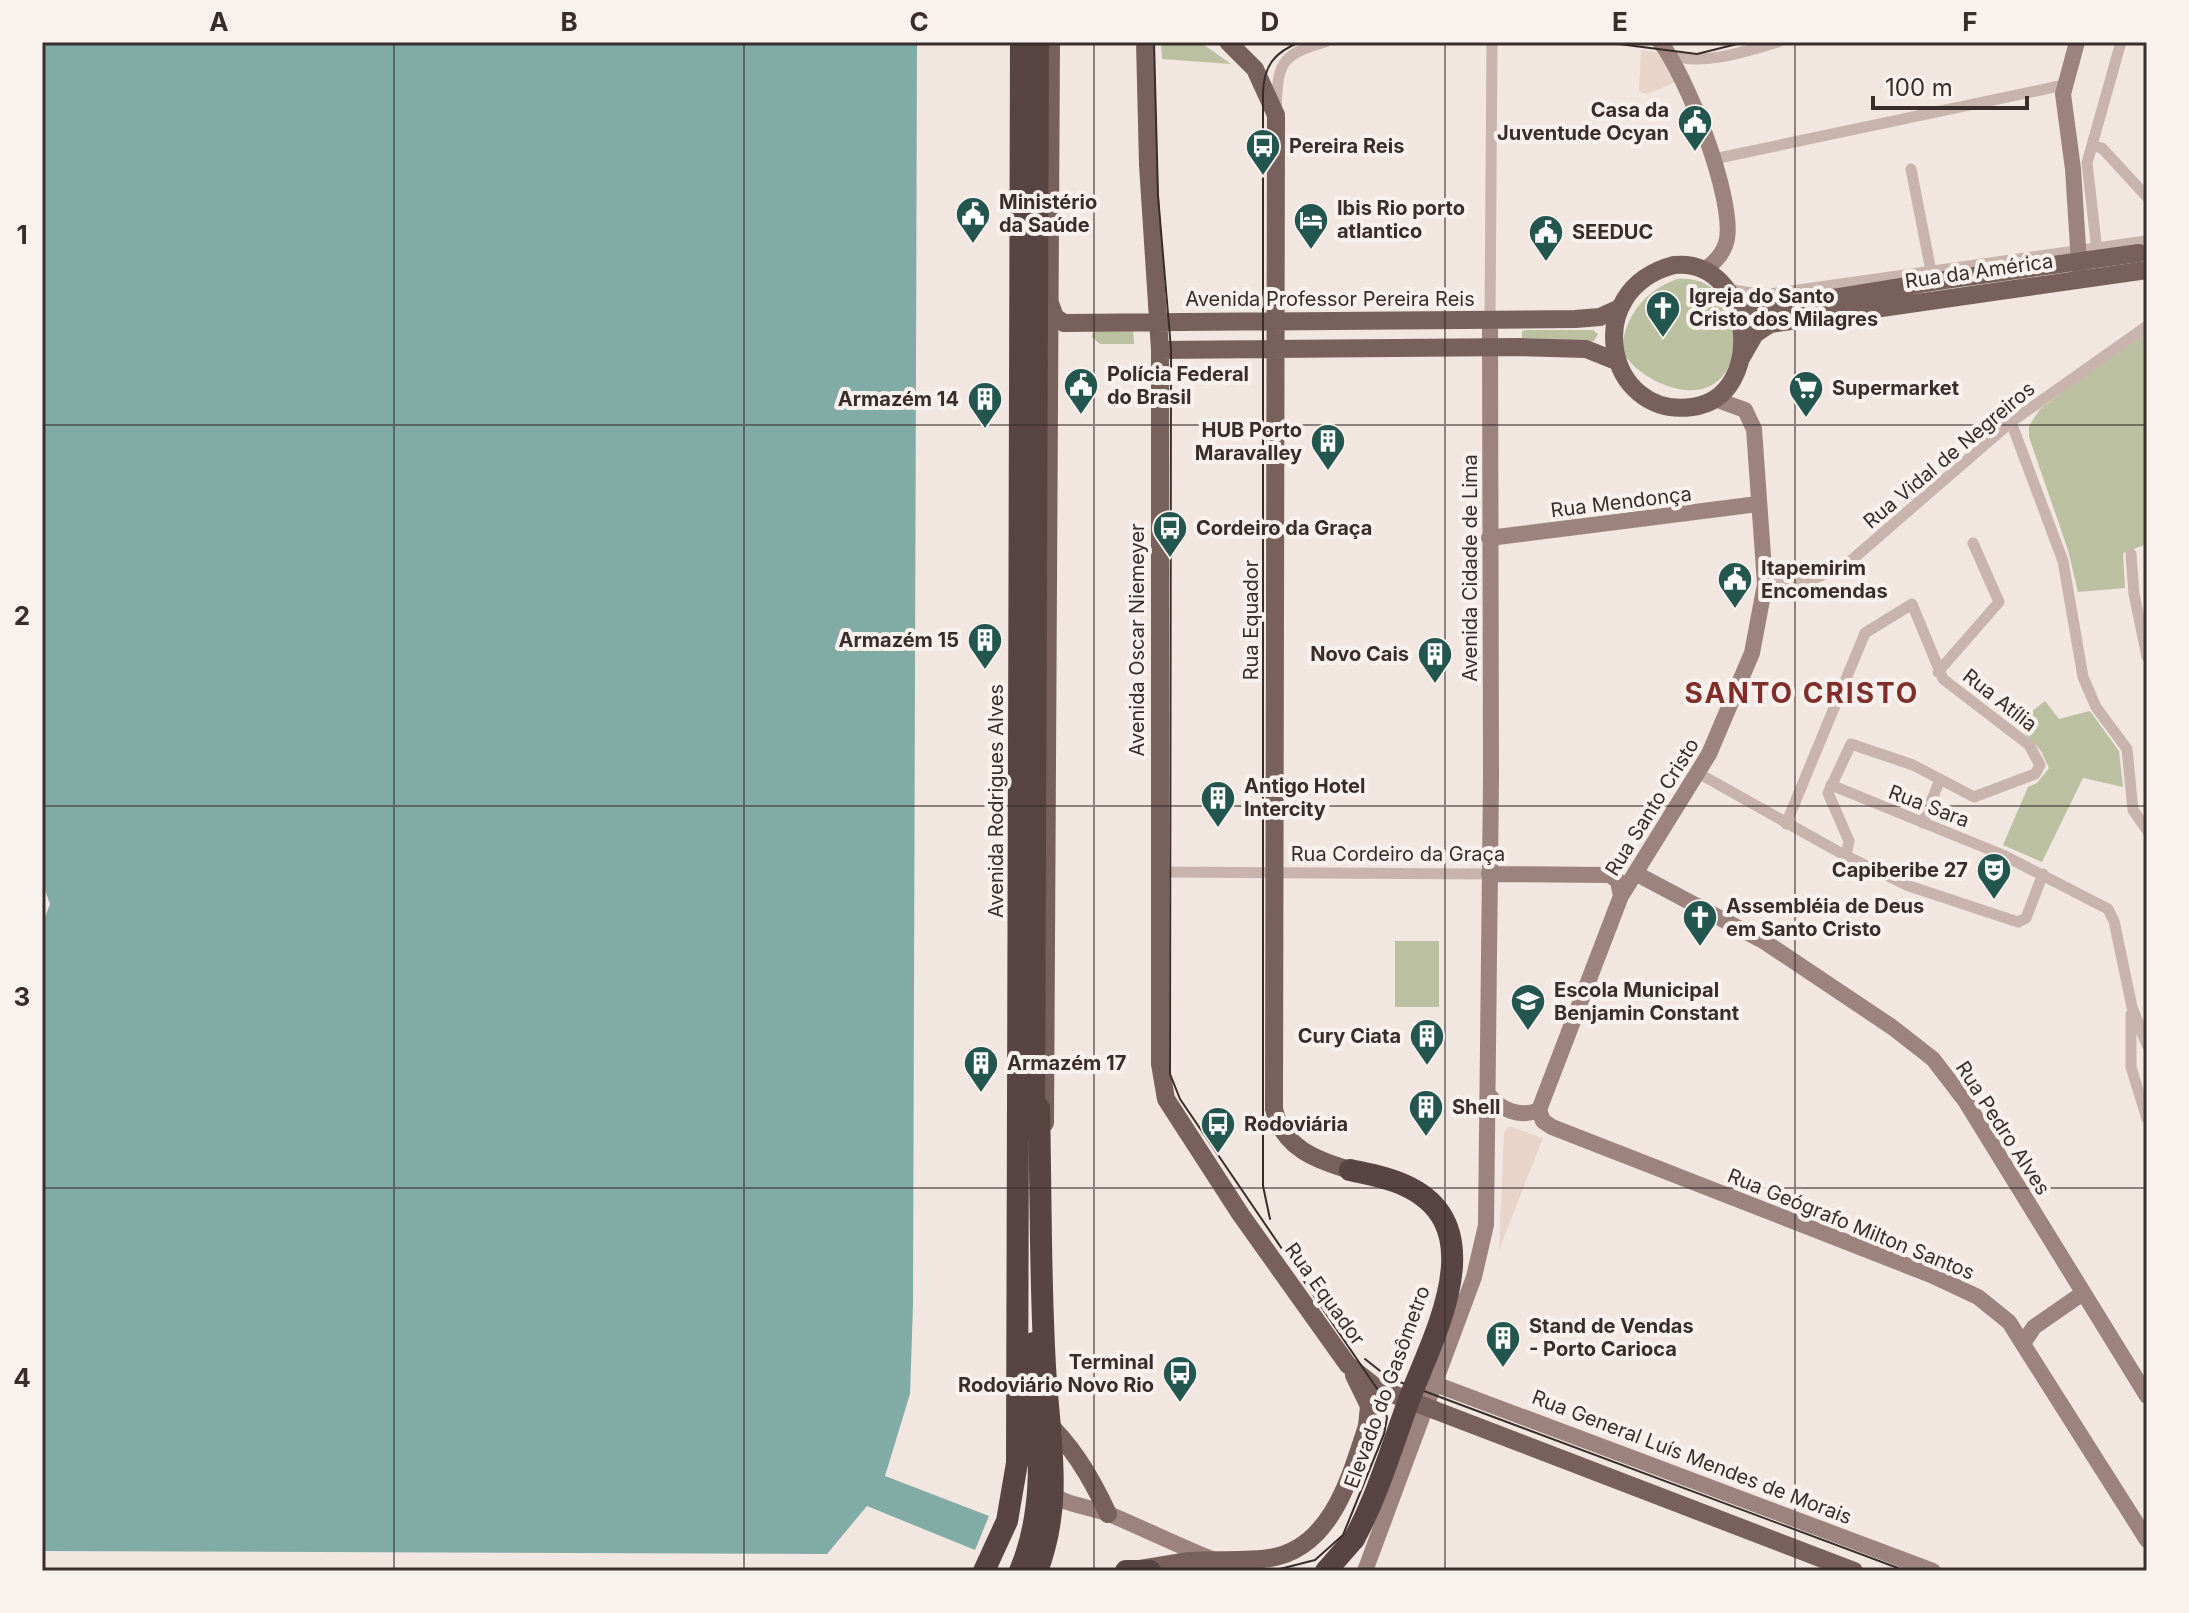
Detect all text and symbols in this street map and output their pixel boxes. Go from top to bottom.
text: A [209,6,229,37]
text: B [560,6,578,37]
text: C [909,6,929,37]
text: D [1261,6,1279,37]
text: E [1612,6,1628,37]
text: F [1962,6,1978,37]
scale bar [1873,60,2027,110]
text: 100 m [1885,73,1953,102]
place label: Casa da Juventude Ocyan [1497,98,1669,145]
public building icon: Casa da Juventude Ocyan [1676,103,1714,153]
bus stop icon: Pereira Reis [1244,127,1282,177]
place label: Pereira Reis [1289,134,1404,158]
place label: Ministério da Saúde [999,190,1097,237]
public building icon: Ministério da Saúde [954,195,992,245]
place label: Ibis Rio porto atlantico [1337,196,1465,243]
hotel icon: Ibis Rio porto atlantico [1292,201,1330,251]
public building icon: SEEDUC [1527,213,1565,263]
text: 1 [16,219,28,250]
place label: SEEDUC [1572,220,1653,244]
street label: Rua da América [1903,249,2055,293]
place label: Igreja do Santo Cristo dos Milagres [1689,284,1878,331]
street label: Avenida Professor Pereira Reis [1185,287,1475,311]
church icon: Igreja do Santo Cristo dos Milagres [1644,289,1682,339]
place label: Polícia Federal do Brasil [1107,362,1249,409]
public building icon: Polícia Federal do Brasil [1062,366,1100,416]
supermarket icon: Supermarket [1787,369,1825,419]
place label: Supermarket [1832,376,1959,400]
street label: Rua Vidal de Negreiros [1859,376,2039,534]
building icon: Armazém 14 [966,380,1004,430]
place label: Armazém 14 [838,387,959,411]
place label: HUB Porto Maravalley [1195,418,1302,465]
building icon: HUB Porto Maravalley [1309,422,1347,472]
street label: Avenida Cidade de Lima [1458,454,1482,682]
street label: Rua Mendonça [1549,481,1693,523]
bus stop icon: Cordeiro da Graça [1151,509,1189,559]
place label: Cordeiro da Graça [1196,516,1372,540]
street label: Avenida Oscar Niemeyer [1125,523,1149,756]
place label: Itapemirim Encomendas [1761,556,1888,603]
street label: Rua Equador [1239,559,1263,680]
public building icon: Itapemirim Encomendas [1716,560,1754,610]
text: 2 [14,600,30,631]
building icon: Armazém 15 [966,621,1004,671]
place label: Armazém 15 [839,628,959,652]
building icon: Novo Cais [1416,635,1454,685]
place label: Novo Cais [1310,642,1409,666]
street label: Rua Atília [1958,664,2042,736]
district label: SANTO CRISTO [1685,676,1919,710]
street label: Avenida Rodrigues Alves [984,684,1008,918]
street label: Rua Santo Cristo [1600,734,1704,880]
place label: Antigo Hotel Intercity [1244,774,1365,821]
building icon: Antigo Hotel Intercity [1199,779,1237,829]
street label: Rua Sara [1885,780,1973,832]
street label: Rua Cordeiro da Graça [1291,842,1505,866]
theatre icon: Capiberibe 27 [1975,851,2013,901]
place label: Capiberibe 27 [1832,858,1968,882]
place label: Assembléia de Deus em Santo Cristo [1726,894,1924,941]
church icon: Assembléia de Deus em Santo Cristo [1681,898,1719,948]
place label: Escola Municipal Benjamin Constant [1554,978,1739,1025]
text: 3 [14,981,30,1012]
school or university icon: Escola Municipal Benjamin Constant [1509,982,1547,1032]
building icon: Cury Ciata [1408,1017,1446,1067]
place label: Cury Ciata [1298,1024,1401,1048]
building icon: Armazém 17 [962,1044,1000,1094]
place label: Armazém 17 [1007,1051,1126,1075]
street label: Rua Pedro Alves [1951,1057,2055,1199]
building icon: Shell [1407,1088,1445,1138]
place label: Shell [1452,1095,1500,1119]
bus stop icon: Rodoviária [1199,1105,1237,1155]
place label: Rodoviária [1244,1112,1348,1136]
street label: Rua Geógrafo Milton Santos [1724,1163,1978,1285]
street label: Rua Equador [1280,1238,1370,1350]
street label: Elevado do Gasômetro [1339,1282,1435,1492]
place label: Stand de Vendas - Porto Carioca [1529,1314,1694,1361]
building icon: Stand de Vendas - Porto Carioca [1484,1319,1522,1369]
place label: Terminal Rodoviário Novo Rio [958,1350,1154,1397]
bus stop icon: Terminal Rodoviário Novo Rio [1161,1354,1199,1404]
text: 4 [13,1362,31,1393]
street label: Rua General Luís Mendes de Morais [1529,1385,1855,1529]

